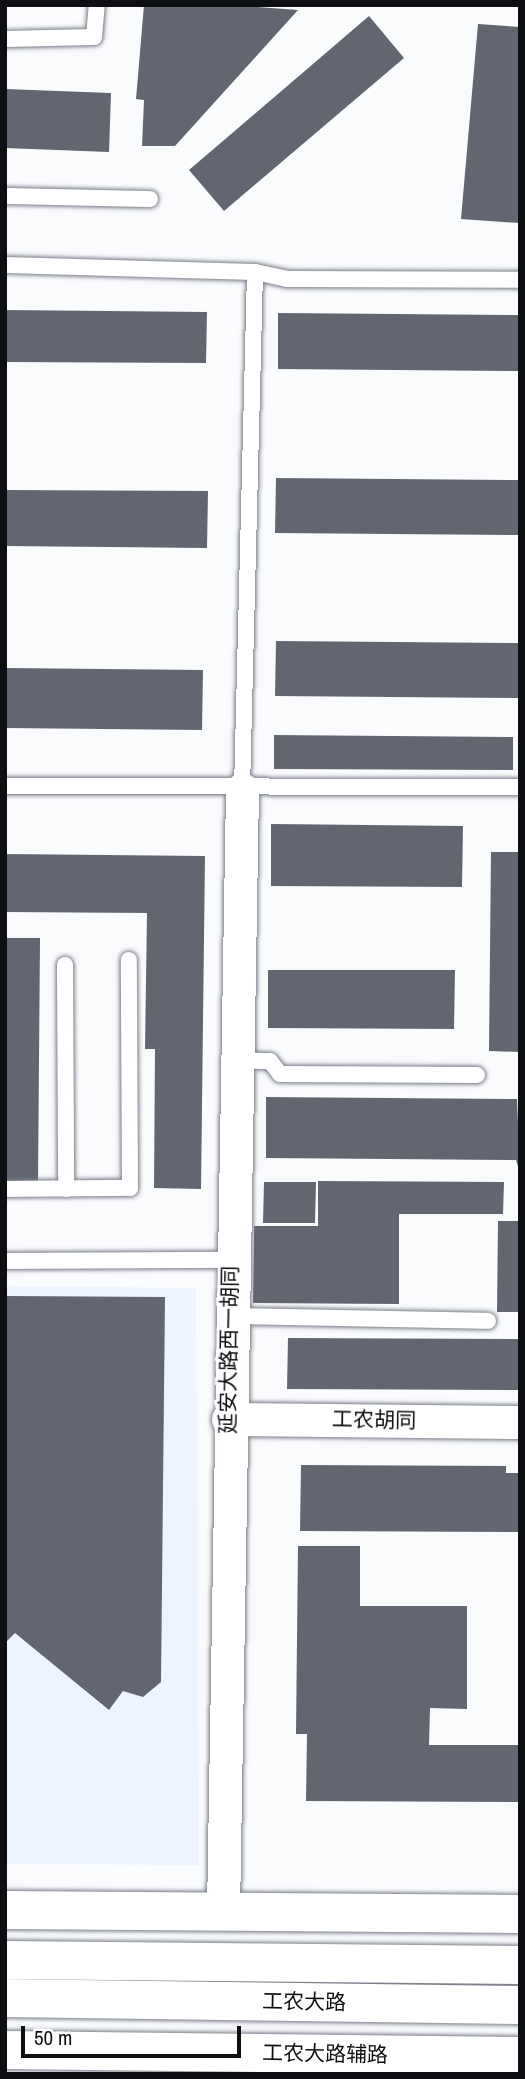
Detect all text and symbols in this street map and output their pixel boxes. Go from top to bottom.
street label: 延安大路西一胡同 [215,1266,243,1434]
street label: 工农胡同 [332,1407,416,1433]
street label: 工农大路 [262,1989,346,2015]
scale bar [24,2012,245,2056]
text: 50 m [34,2023,72,2052]
street label: 工农大路辅路 [262,2040,388,2068]

